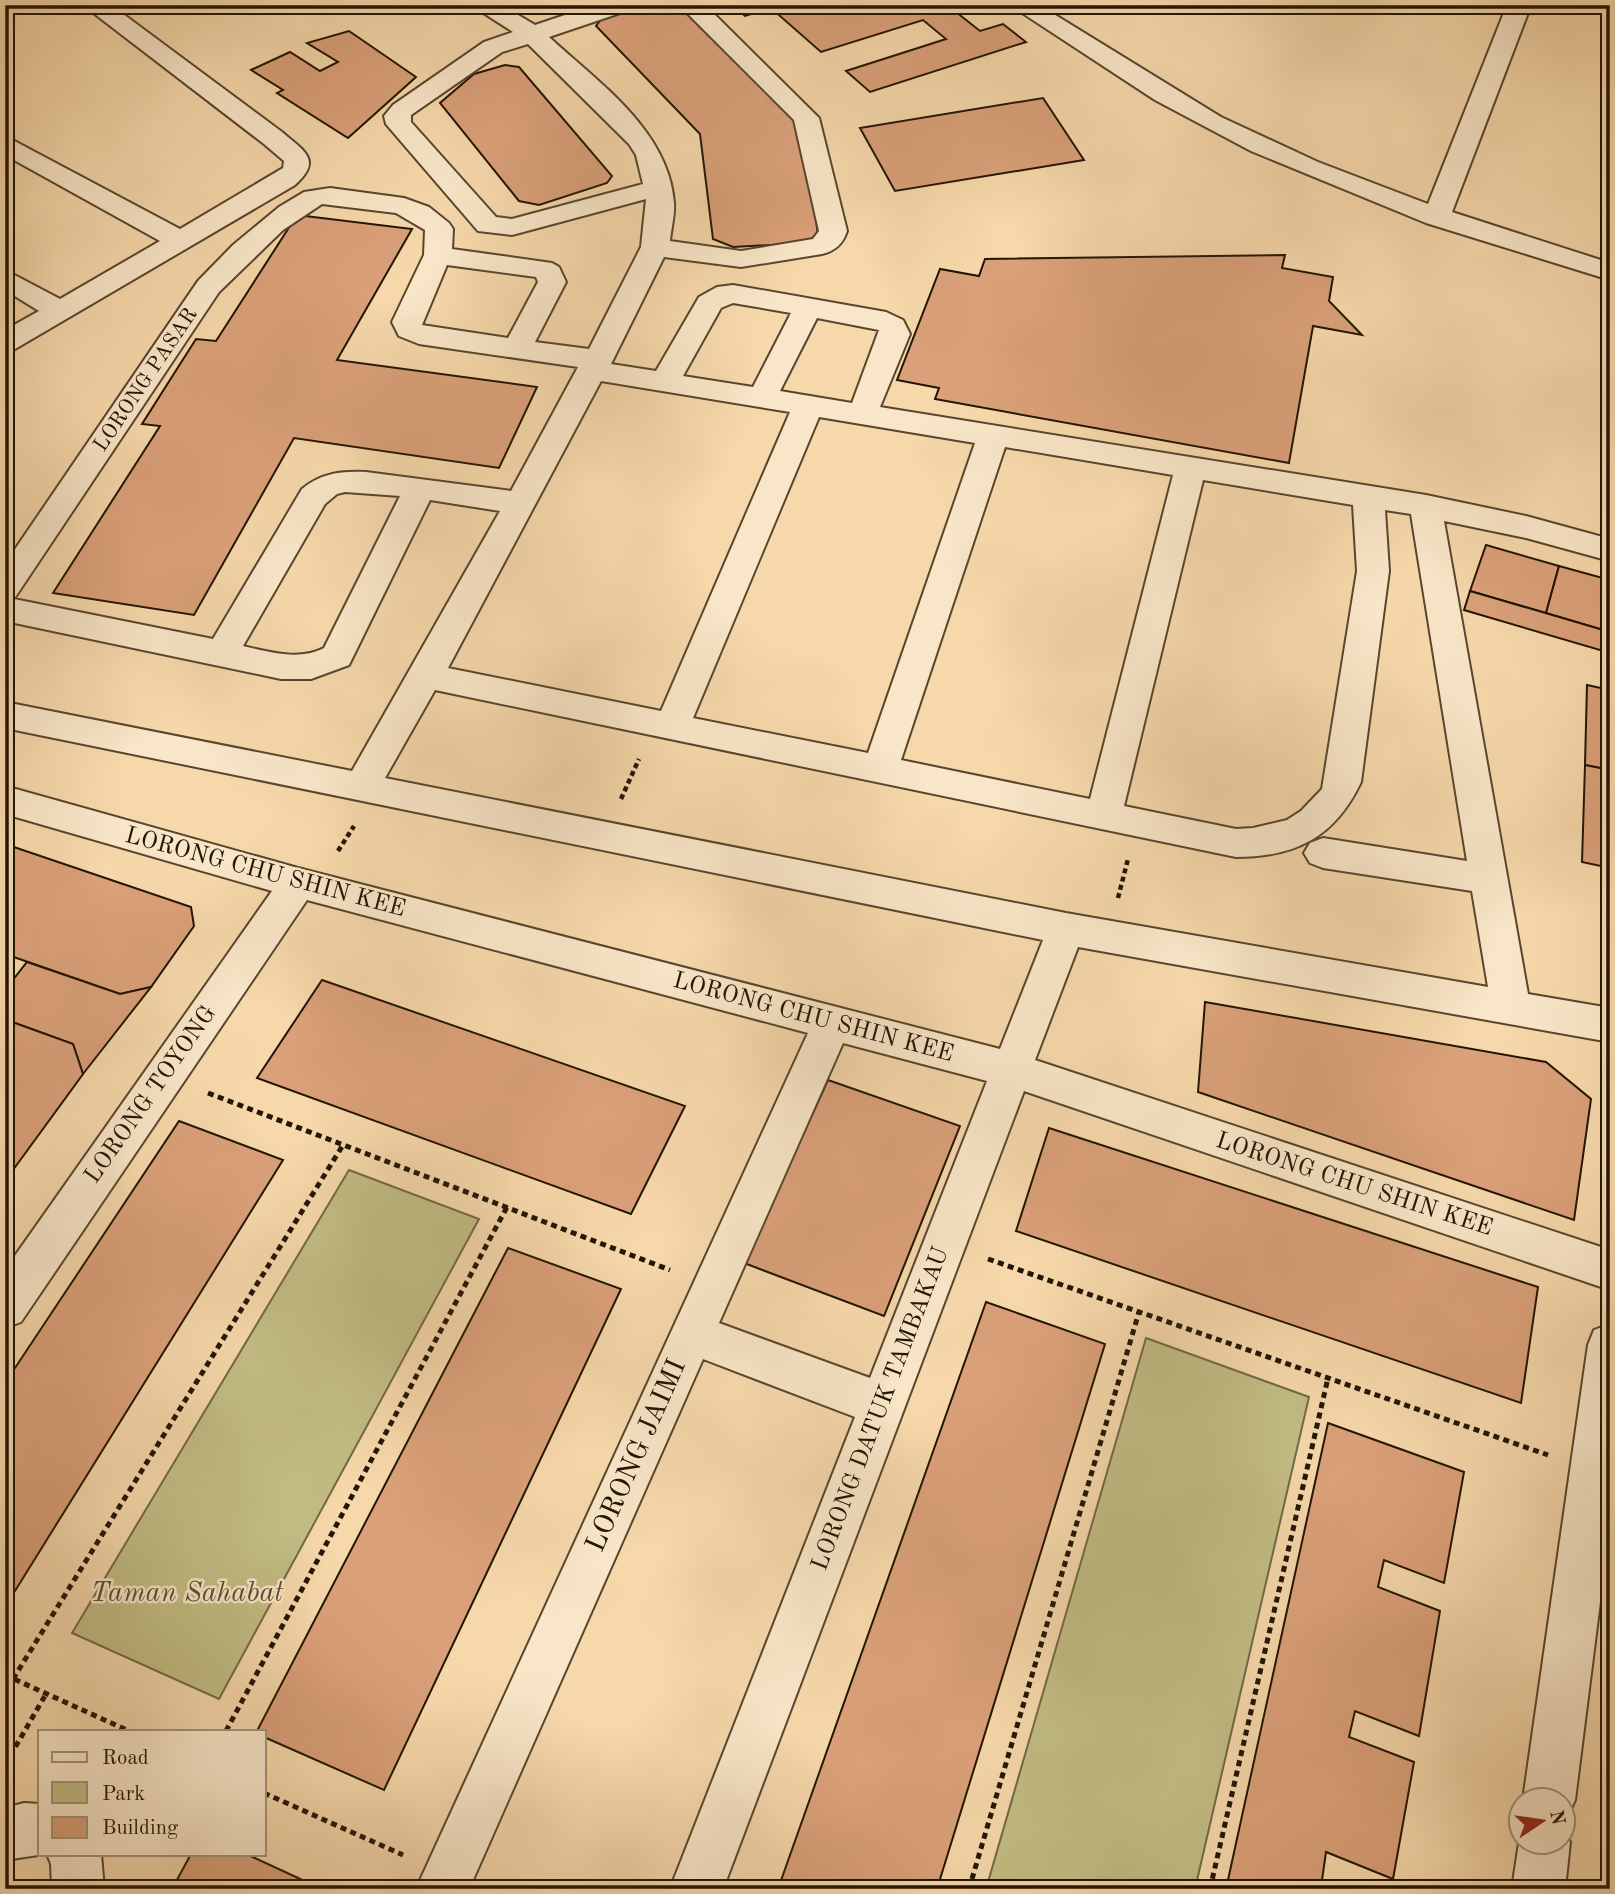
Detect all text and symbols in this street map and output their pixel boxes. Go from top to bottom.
street label: LORONG PASAR [90,304,202,456]
street label: LORONG CHU SHIN KEE [122,824,408,922]
street label: LORONG CHU SHIN KEE [670,969,956,1067]
street label: LORONG TOYONG [81,1002,221,1188]
street label: LORONG CHU SHIN KEE [1213,1129,1495,1241]
street label: LORONG DATUK TAMBAKAU [808,1244,954,1574]
street label: LORONG JAIMI [582,1355,692,1557]
park label: Taman Sahabat [90,1580,285,1608]
legend [38,1730,266,1856]
text: Road [102,1748,149,1769]
text: Park [102,1784,145,1805]
north arrow [1506,1786,1576,1856]
text: N [1545,1809,1567,1827]
text: Building [102,1818,179,1839]

